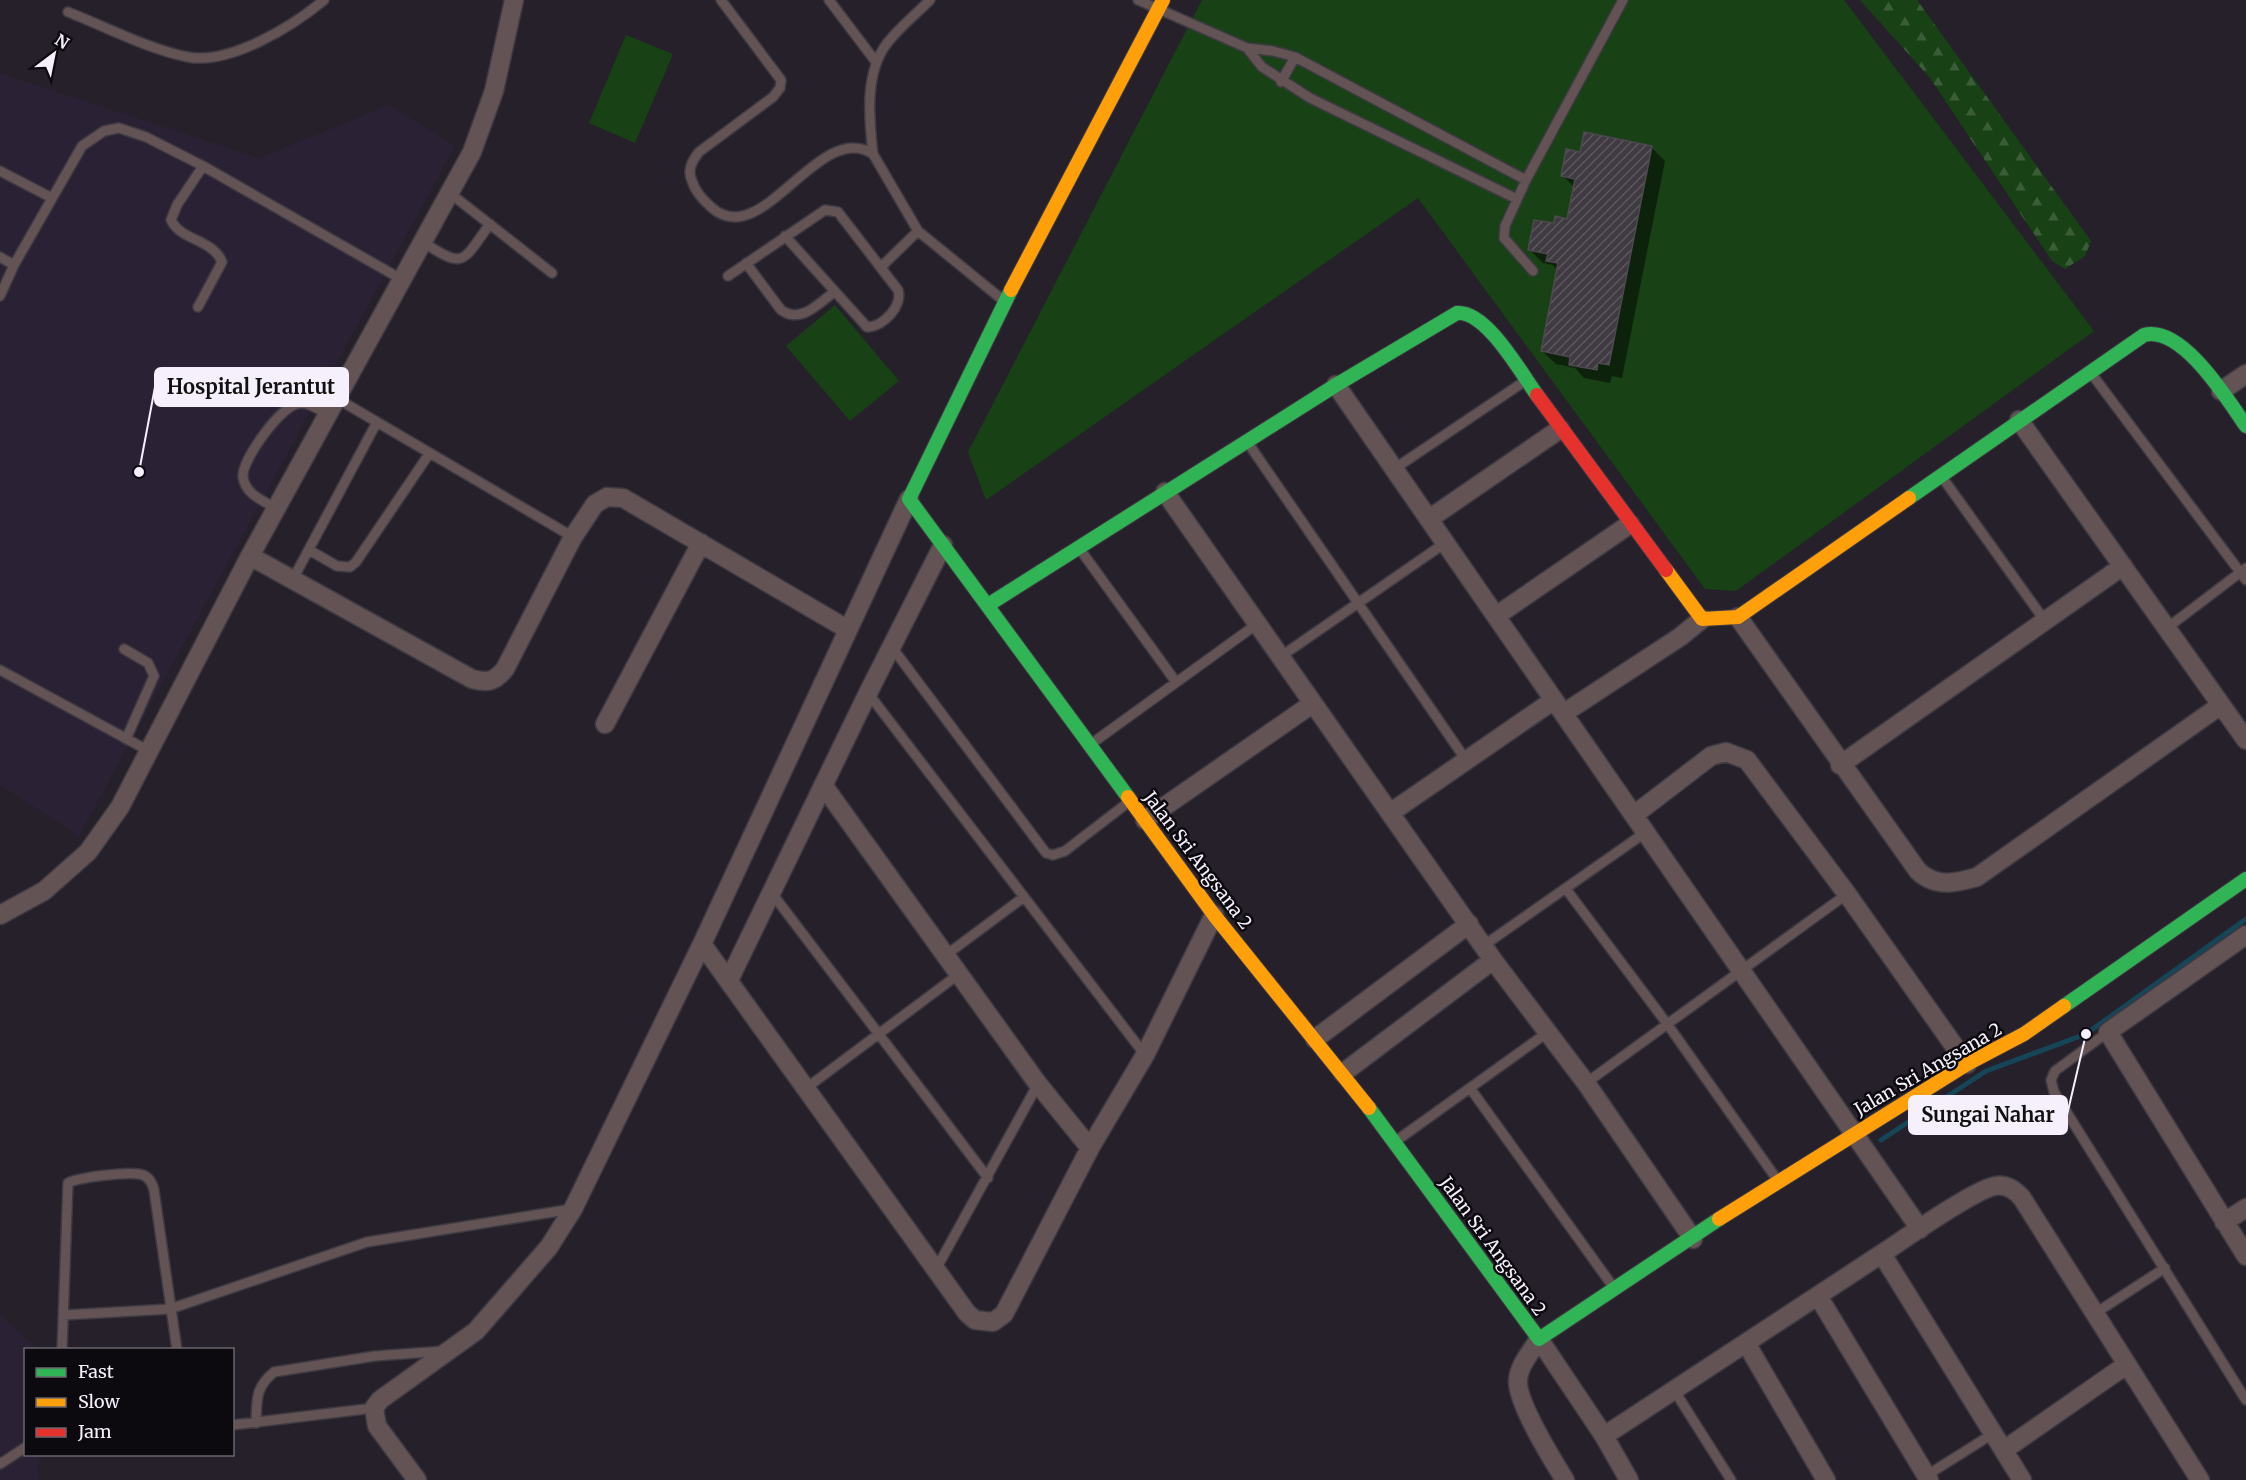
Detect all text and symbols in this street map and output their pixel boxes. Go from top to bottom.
north arrow [24,24,84,84]
text: N [51,29,73,53]
callout: Hospital Jerantut [155,368,348,406]
text: Hospital Jerantut [167,374,335,399]
street label: Jalan Sri Angsana 2 [1138,786,1257,933]
street label: Jalan Sri Angsana 2 [1849,1017,2006,1121]
callout: Sungai Nahar [1909,1096,2067,1134]
text: Sungai Nahar [1921,1102,2055,1127]
street label: Jalan Sri Angsana 2 [1434,1171,1551,1320]
legend [24,1348,234,1456]
text: Fast [78,1360,114,1383]
text: Slow [78,1390,121,1413]
text: Jam [77,1420,112,1443]

